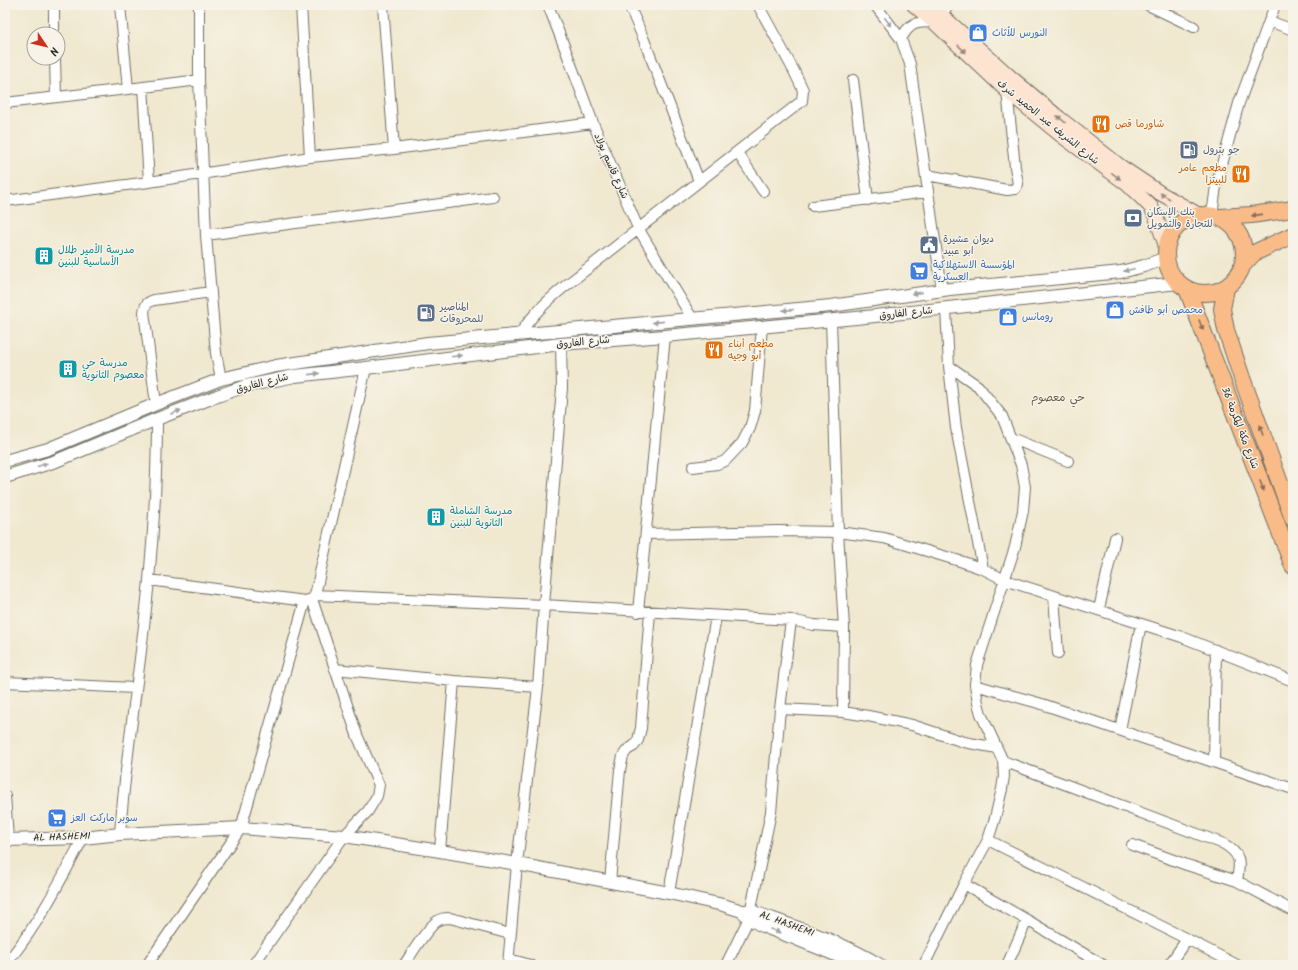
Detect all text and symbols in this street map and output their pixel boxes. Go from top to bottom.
one-way arrow [883,17,891,27]
shop icon: النورس للأثاث [967,22,989,44]
place label: النورس للأثاث [992,25,1047,41]
north arrow [26,26,66,66]
text: N [44,43,63,59]
one-way arrow [957,44,967,54]
street label: شارع الشريف عبد الحميد شرف [993,76,1103,169]
restaurant icon: شاورما قص [1090,113,1112,135]
one-way arrow [1055,115,1066,123]
place label: شاورما قص [1115,116,1164,132]
street label: شارع قاسم بولاد [589,131,633,202]
fuel station icon: جو بترول [1178,139,1200,161]
place label: جو بترول [1203,142,1240,158]
place label: مطعم عامر للبيتزا [1178,160,1227,188]
restaurant icon: مطعم عامر للبيتزا [1230,163,1252,185]
one-way arrow [1111,172,1122,180]
one-way arrow [1159,193,1171,199]
place label: بنك الإسكان للتجارة والتمويل [1147,204,1213,232]
bank icon: بنك الإسكان للتجارة والتمويل [1122,207,1144,229]
one-way arrow [1251,212,1263,218]
place label: ديوان عشيرة ابو عبيد [943,231,994,259]
public building icon: ديوان عشيرة ابو عبيد [918,234,940,256]
place label: مدرسة الأمير طلال الأساسية للبنين [58,242,135,270]
building icon: مدرسة الأمير طلال الأساسية للبنين [33,245,55,267]
place label: المؤسسة الاستهلاكية العسكرية [933,257,1015,285]
supermarket icon: المؤسسة الاستهلاكية العسكرية [908,260,930,282]
one-way arrow [1123,267,1136,273]
one-way arrow [911,290,923,296]
place label: المناصير للمحروقات [439,299,483,327]
shop icon: محمص أبو طافش [1104,299,1126,321]
fuel station icon: المناصير للمحروقات [415,302,437,324]
street label: شارع الفاروق [878,302,934,324]
place label: محمص أبو طافش [1129,302,1203,318]
one-way arrow [782,306,794,313]
shop icon: رومانس [997,306,1019,328]
place label: رومانس [1022,309,1053,325]
one-way arrow [652,318,664,325]
one-way arrow [1198,320,1204,332]
street label: شارع الفاروق [556,332,611,352]
place label: مطعم أبناء أبو وجيه [728,336,774,364]
restaurant icon: مطعم أبناء أبو وجيه [703,339,725,361]
one-way arrow [451,353,463,359]
place label: مدرسة حي معصوم الثانوية [82,355,145,383]
building icon: مدرسة حي معصوم الثانوية [57,358,79,380]
street label: شارع الفاروق [234,369,290,397]
one-way arrow [308,370,320,377]
street label: شارع مكة المكرمة 36 [1217,385,1263,472]
district label: حي معصوم [1031,389,1085,408]
one-way arrow [170,408,182,414]
one-way arrow [1258,423,1264,435]
one-way arrow [37,462,49,468]
one-way arrow [1260,480,1266,492]
place label: مدرسة الشاملة الثانوية للبنين [450,503,512,531]
building icon: مدرسة الشاملة الثانوية للبنين [425,506,447,528]
supermarket icon: سوبر ماركت العز [46,807,68,829]
place label: سوبر ماركت العز [70,810,138,826]
street label: AL HASHEMI [33,828,91,846]
street label: AL HASHEMI [757,907,817,941]
one-way arrow [770,929,782,935]

